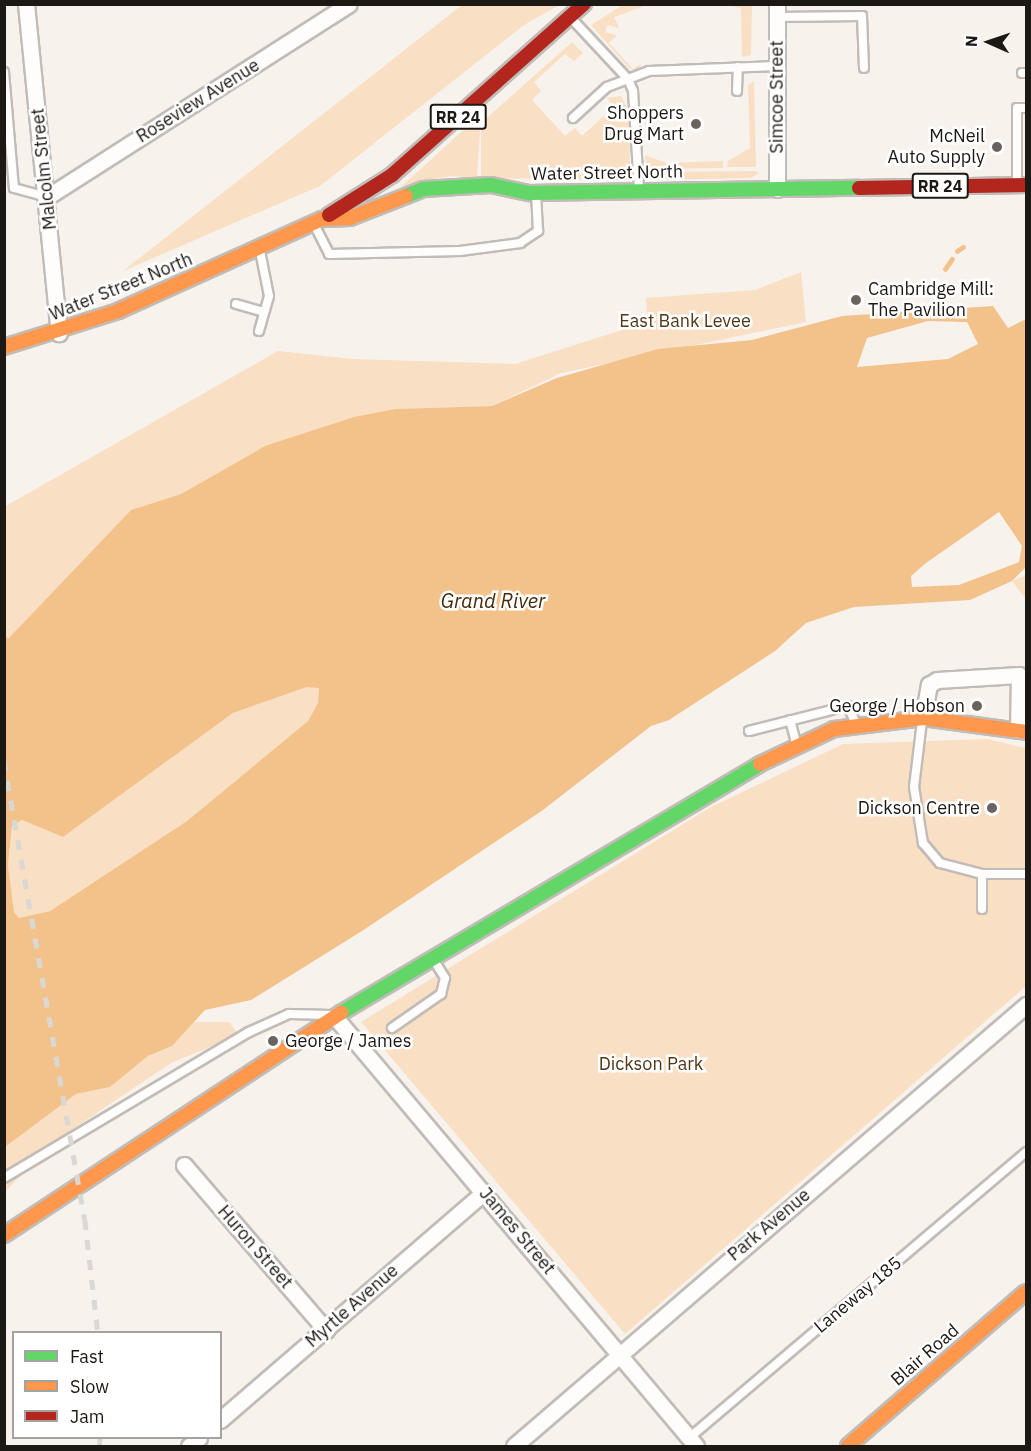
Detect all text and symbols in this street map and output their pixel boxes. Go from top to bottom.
north arrow [959,12,1019,72]
text: N [961,35,981,47]
street label: Simcoe Street [766,40,788,154]
street label: Roseview Avenue [132,54,264,148]
place label: Shoppers Drug Mart [604,103,684,146]
road number: RR 24 [430,104,486,130]
street label: Malcolm Street [27,107,61,231]
marker: Shoppers Drug Mart [689,117,703,131]
place label: McNeil Auto Supply [887,126,985,168]
marker: McNeil Auto Supply [990,140,1004,154]
street label: Water Street North [531,161,683,185]
road number: RR 24 [912,173,968,199]
street label: Water Street North [46,248,196,326]
place label: Cambridge Mill: The Pavilion [868,279,994,322]
marker: Cambridge Mill: The Pavilion [849,293,863,307]
park label: East Bank Levee [619,310,751,332]
water label: Grand River [441,588,545,612]
place label: George / Hobson [829,695,965,717]
marker: George / Hobson [970,699,984,713]
place label: Dickson Centre [858,797,980,819]
marker: Dickson Centre [985,801,999,815]
place label: George / James [285,1030,411,1052]
marker: George / James [266,1034,280,1048]
park label: Dickson Park [599,1053,703,1075]
street label: James Street [474,1183,560,1279]
street label: Park Avenue [723,1184,815,1266]
street label: Huron Street [213,1201,297,1293]
street label: Laneway 185 [810,1252,906,1338]
street label: Myrtle Avenue [301,1260,403,1352]
street label: Blair Road [887,1320,963,1390]
legend [12,1331,222,1439]
text: Fast [70,1345,104,1368]
text: Slow [70,1375,109,1398]
text: Jam [70,1405,105,1428]

